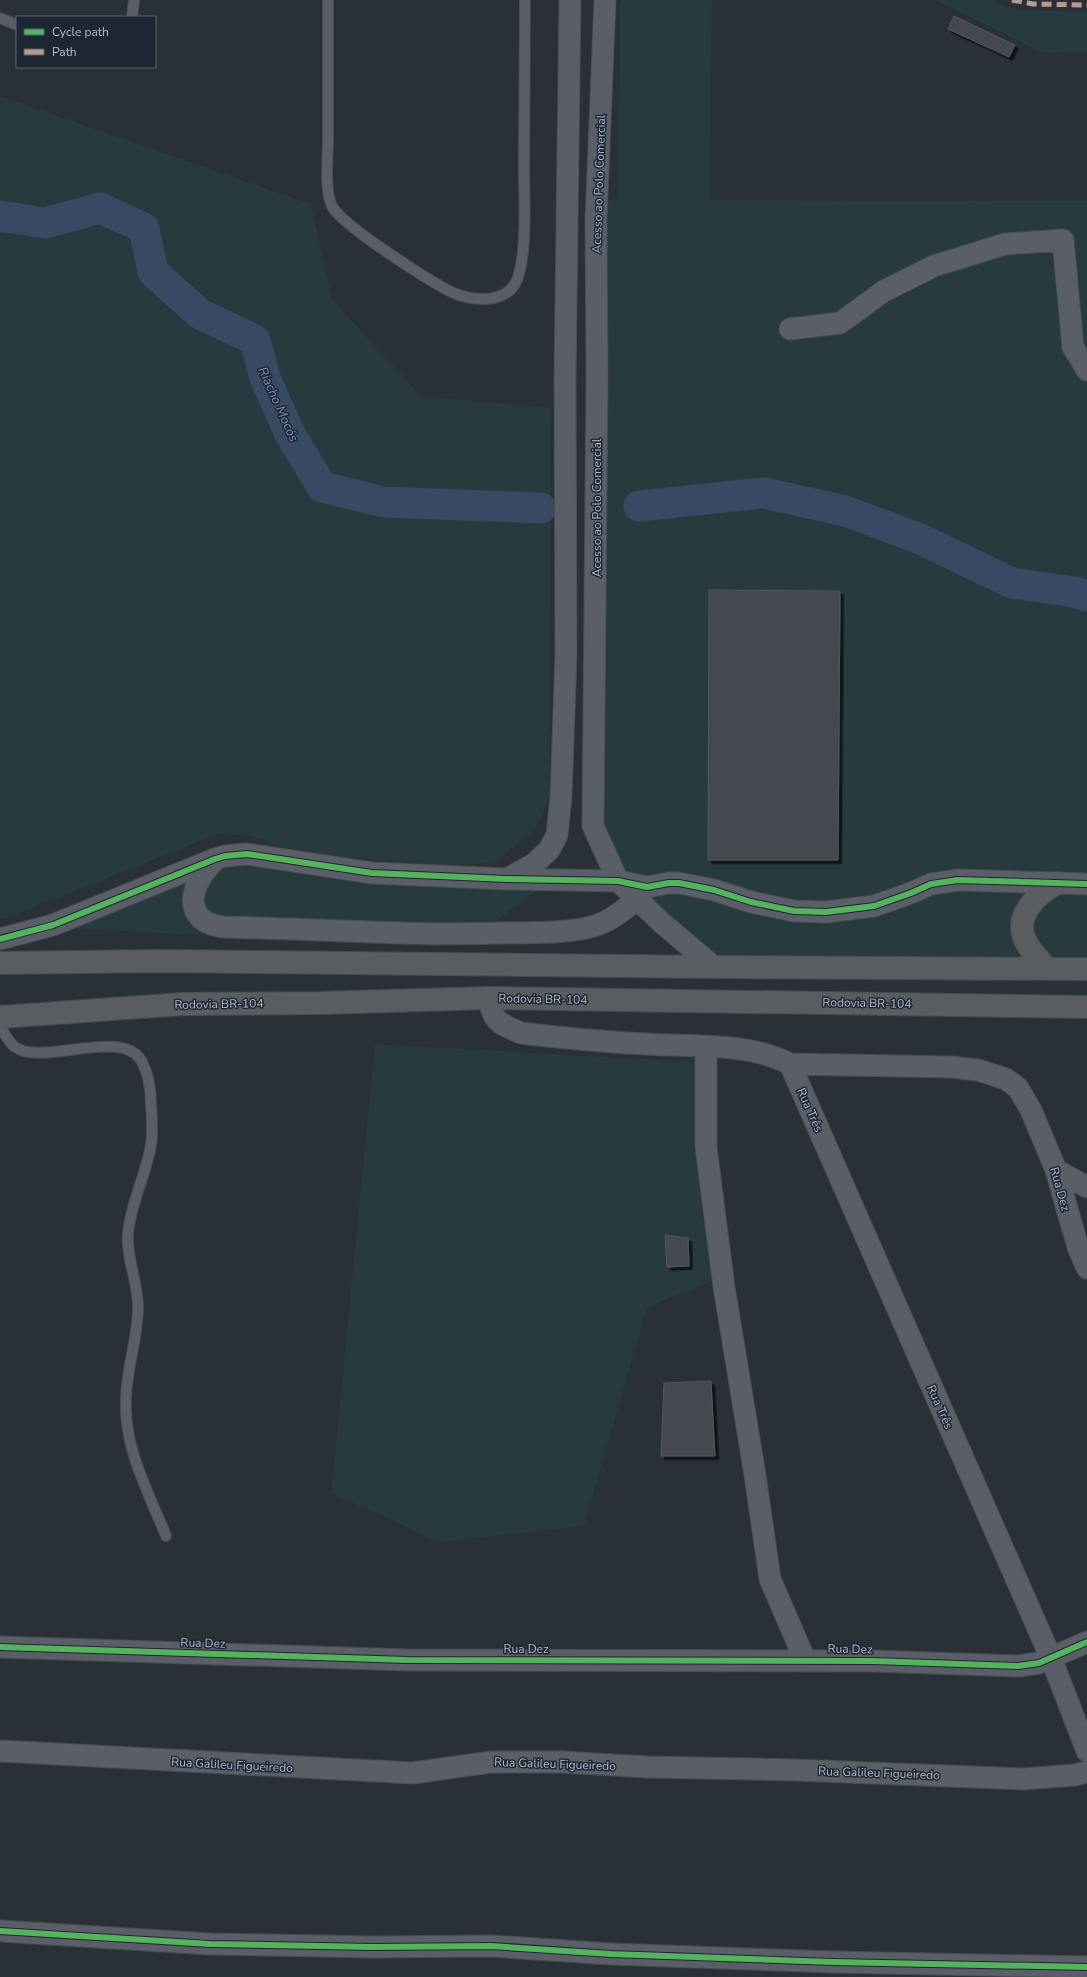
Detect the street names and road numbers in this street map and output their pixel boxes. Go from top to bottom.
street label: Acesso ao Polo Comercial [589,114,609,254]
street label: Acesso ao Polo Comercial [589,438,605,577]
street label: Rodovia BR-104 [498,990,588,1008]
street label: Rodovia BR-104 [822,994,912,1012]
street label: Rodovia BR-104 [174,995,264,1013]
street label: Rua Três [793,1085,827,1135]
street label: Rua Dez [1046,1165,1074,1213]
street label: Rua Três [923,1382,957,1432]
street label: Rua Dez [180,1634,226,1652]
street label: Rua Dez [503,1641,549,1657]
street label: Rua Dez [827,1641,873,1657]
street label: Rua Galileu Figueiredo [171,1754,294,1776]
street label: Rua Galileu Figueiredo [494,1754,617,1774]
street label: Rua Galileu Figueiredo [818,1763,941,1783]

